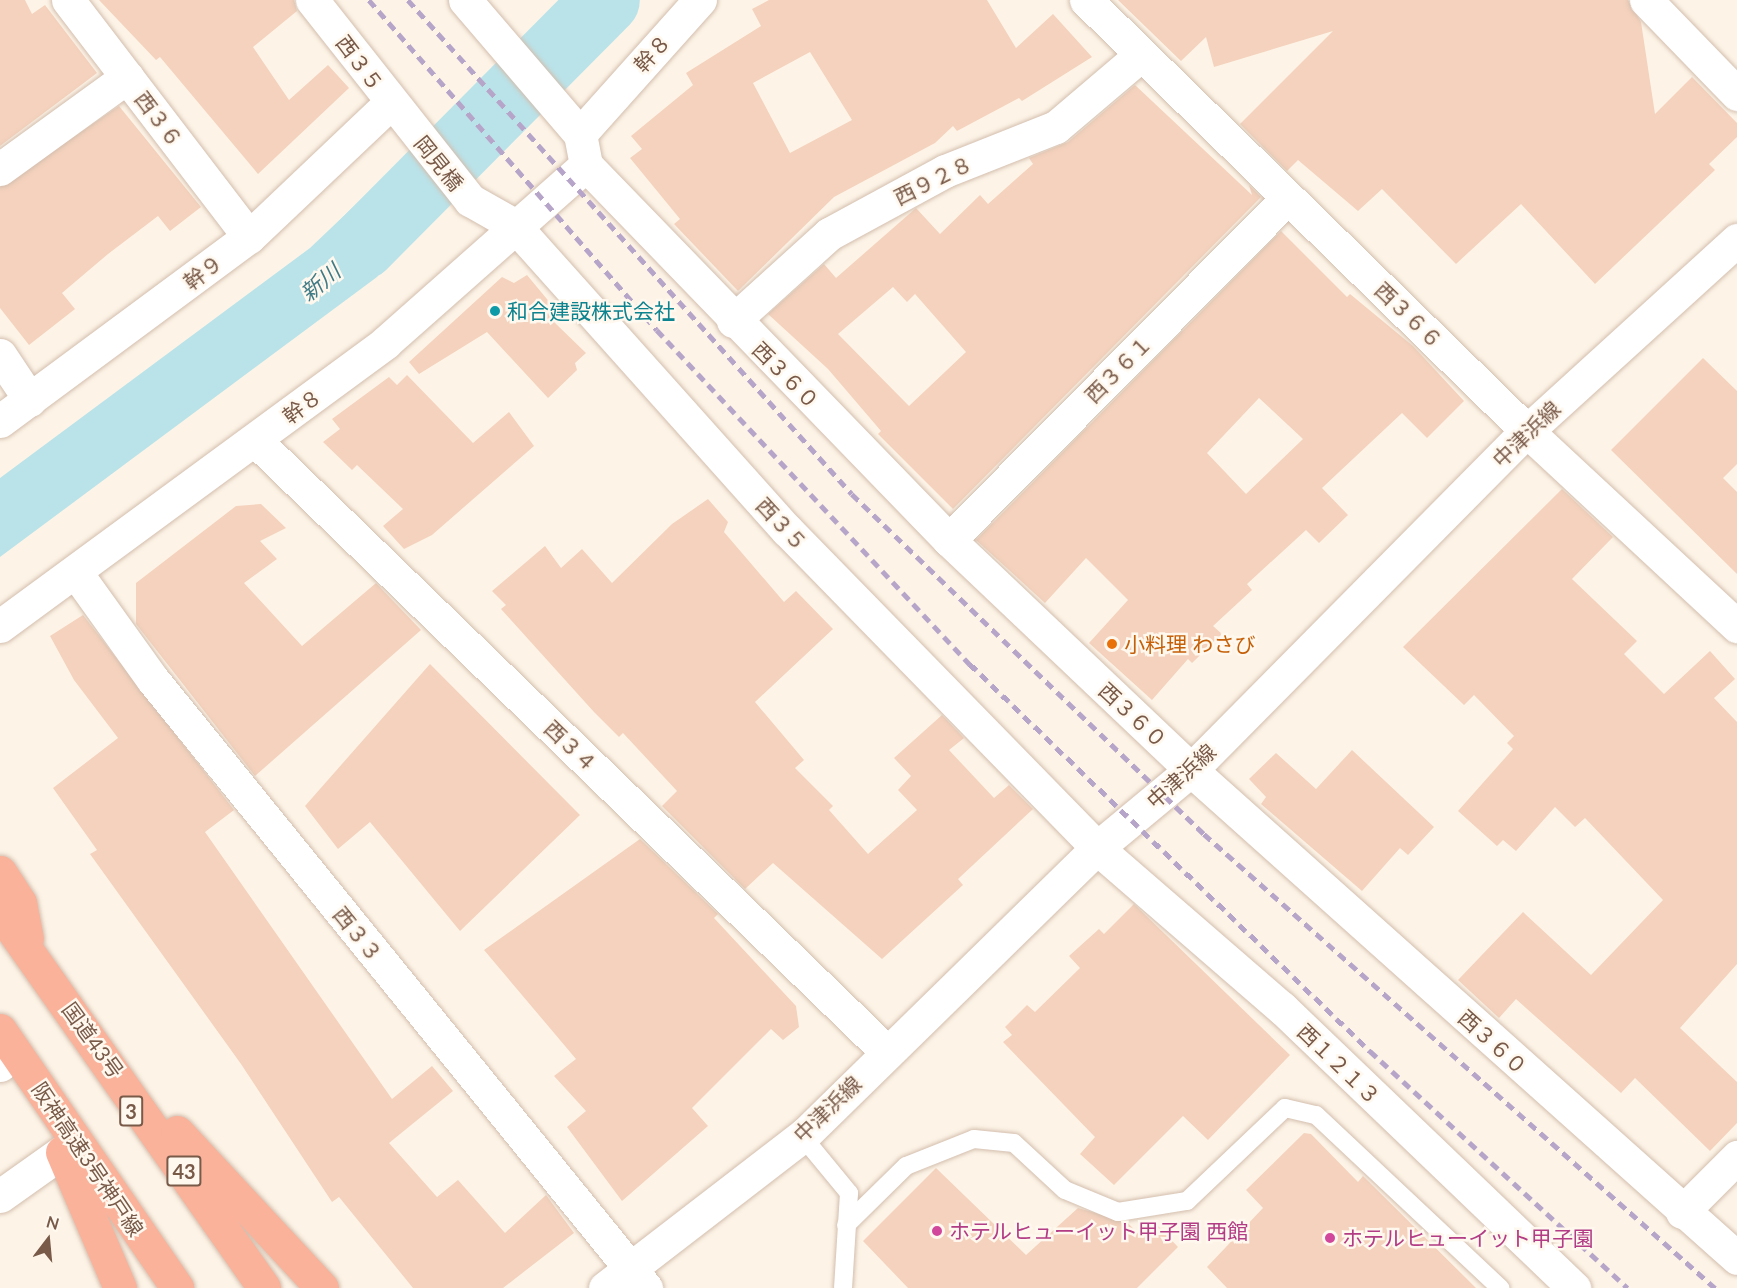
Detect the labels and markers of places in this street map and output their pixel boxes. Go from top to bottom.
place label: 和合建設株式会社 [507,298,675,324]
marker: 和合建設株式会社 [488,304,502,318]
place label: 小料理 わさび [1124,631,1255,657]
marker: 小料理 わさび [1105,637,1119,651]
place label: ホテルヒューイット甲子園 西館 [949,1218,1248,1244]
marker: ホテルヒューイット甲子園 西館 [930,1224,944,1238]
place label: ホテルヒューイット甲子園 [1342,1225,1594,1251]
marker: ホテルヒューイット甲子園 [1323,1231,1337,1245]

